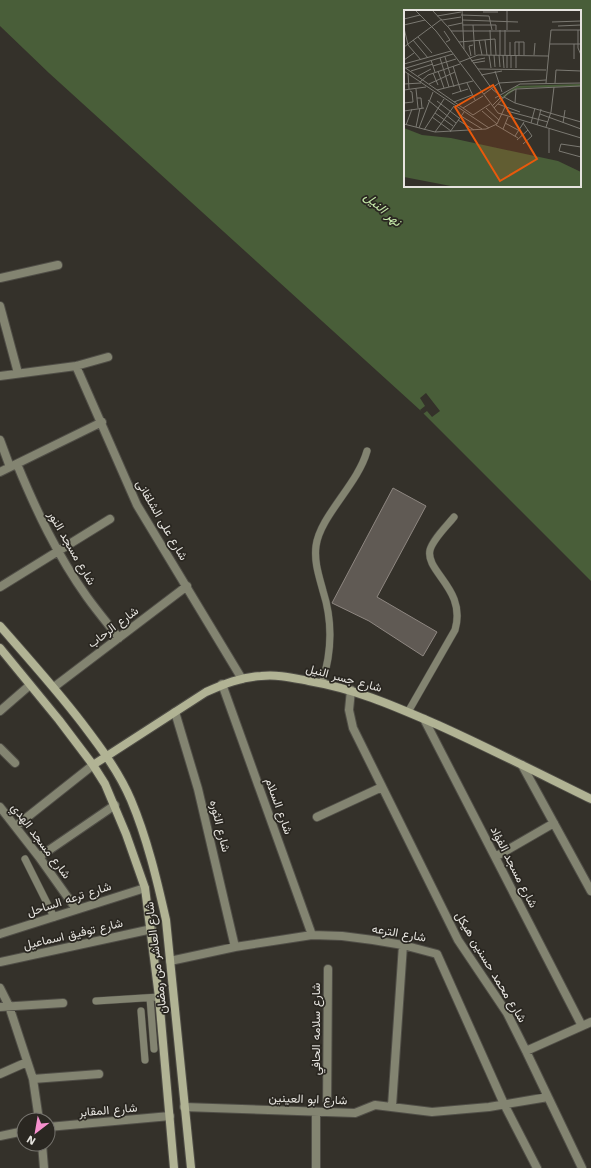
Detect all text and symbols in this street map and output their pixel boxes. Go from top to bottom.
inset map [404,10,581,187]
water label: نهر النيل [361,189,406,231]
street label: شارع على الشلقانى [132,477,191,564]
street label: شارع مسجد النور [43,508,99,589]
street label: شارع الرحاب [85,603,142,652]
street label: شارع جسر النيل [304,661,384,697]
street label: شارع السلام [260,776,296,837]
street label: شارع الثوره [205,799,233,854]
street label: شارع مسجد الهدي [6,801,74,883]
street label: شارع مسجد الفؤاد [486,824,541,911]
street label: شارع ترعه الساحل [25,879,114,921]
street label: شارع العاشر من رمضان [142,901,172,1015]
street label: شارع محمد حسنين هيكل [451,909,530,1026]
street label: شارع توفيق اسماعيل [22,916,125,954]
street label: شارع الترعه [370,921,427,947]
street label: شارع سلامه الحافي [309,983,326,1075]
street label: شارع ابو العينين [268,1091,348,1109]
street label: شارع المقابر [77,1100,138,1122]
north arrow [16,1112,56,1152]
text: N [24,1132,38,1148]

